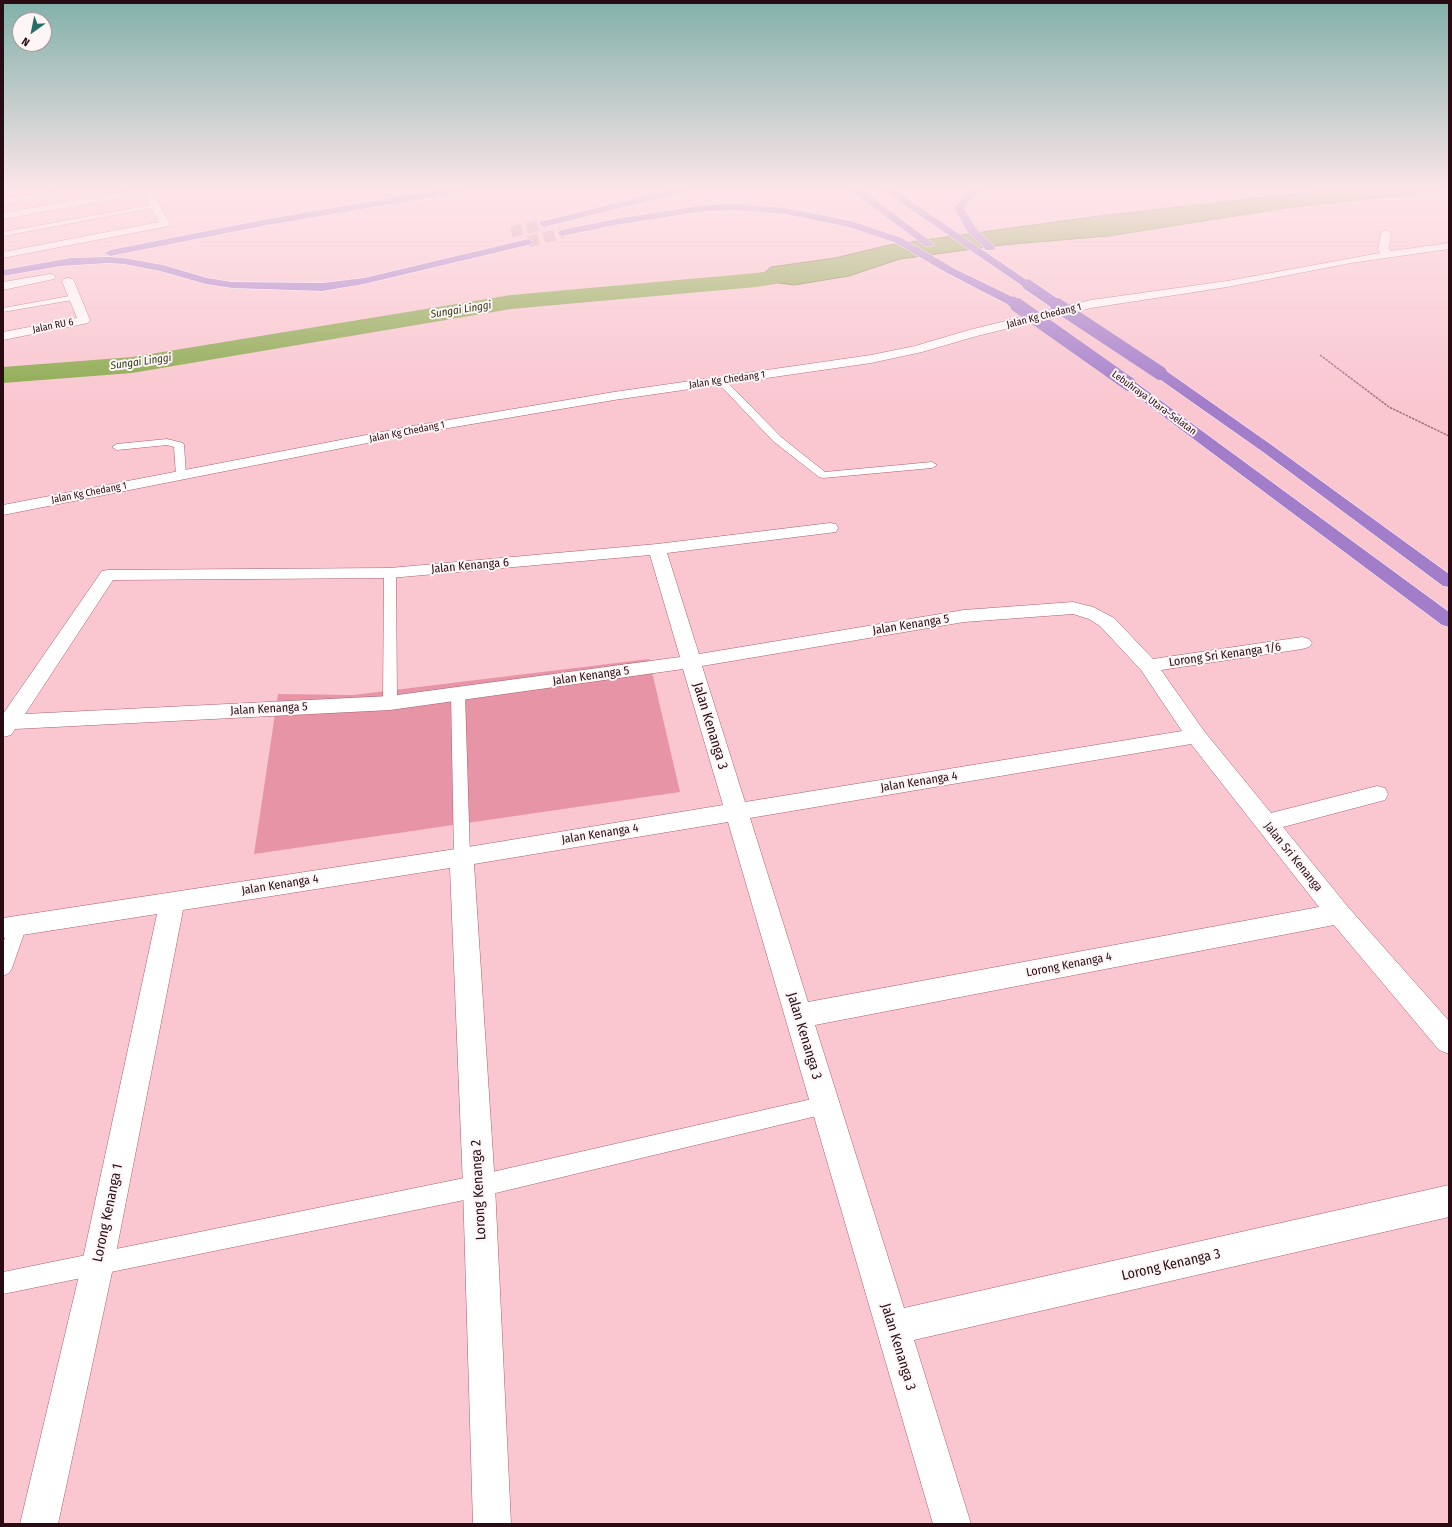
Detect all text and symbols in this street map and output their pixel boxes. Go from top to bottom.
north arrow [12,12,52,52]
text: N [19,34,32,49]
water label: Sungai Linggi [430,299,492,321]
street label: Jalan Kg Chedang 1 [1005,301,1083,331]
street label: Jalan RU 6 [32,316,74,336]
water label: Sungai Linggi [110,351,172,373]
street label: Lebuhraya Utara–Selatan [1109,368,1199,438]
street label: Jalan Kg Chedang 1 [688,369,766,391]
street label: Jalan Kg Chedang 1 [368,419,446,445]
street label: Jalan Kg Chedang 1 [50,480,128,506]
street label: Jalan Kenanga 6 [431,555,509,577]
street label: Jalan Kenanga 5 [872,612,950,638]
street label: Lorong Sri Kenanga 1/6 [1168,640,1282,670]
street label: Jalan Kenanga 5 [552,663,630,689]
street label: Jalan Kenanga 3 [689,680,731,772]
street label: Jalan Kenanga 5 [230,700,308,718]
street label: Jalan Kenanga 4 [879,769,959,795]
street label: Jalan Sri Kenanga [1261,819,1325,895]
street label: Jalan Kenanga 4 [560,821,640,847]
street label: Jalan Kenanga 4 [240,872,320,898]
street label: Lorong Kenanga 4 [1025,950,1113,980]
street label: Jalan Kenanga 3 [783,990,825,1082]
street label: Lorong Kenanga 2 [468,1139,490,1241]
street label: Lorong Kenanga 1 [89,1162,127,1264]
street label: Lorong Kenanga 3 [1120,1245,1222,1285]
street label: Jalan Kenanga 3 [877,1301,919,1393]

